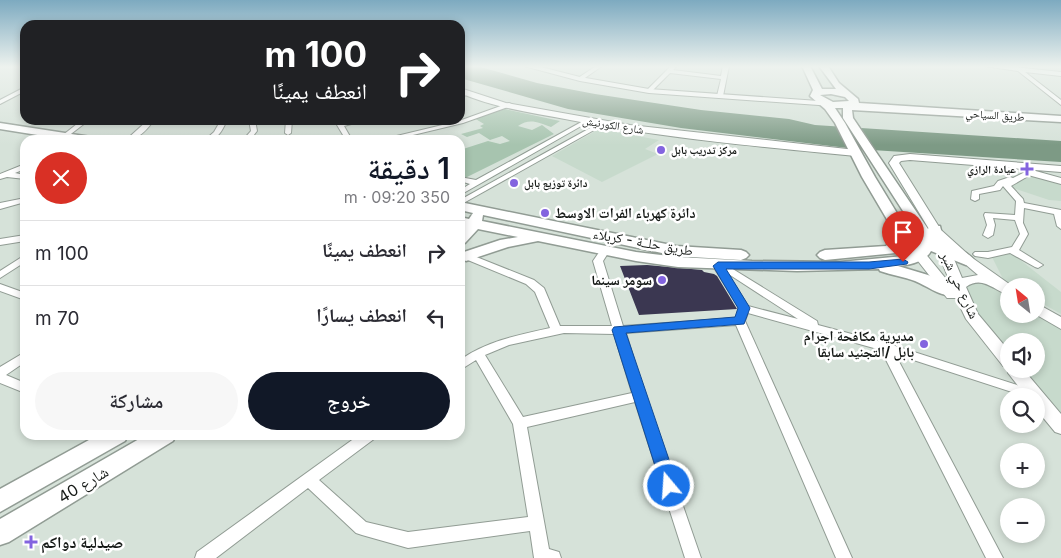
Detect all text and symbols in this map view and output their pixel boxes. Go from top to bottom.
text: 100 m [264,33,367,75]
icon: right [385,40,450,105]
text: انعطف يمينًا [272,78,367,104]
street label: طريق السياحي [965,106,1025,126]
street label: شارع الكورنيش [581,113,645,137]
place label: مركز تدريب بابل [671,143,737,158]
marker: مركز تدريب بابل [655,144,667,156]
text: 1 دقيقة [367,150,450,186]
button: close [35,152,87,204]
place label: عيادة الرازي [967,162,1016,178]
marker: عيادة الرازي [1020,162,1034,176]
place label: دائرة توزيع بابل [524,176,588,191]
marker: دائرة توزيع بابل [508,177,520,189]
text: 350 m · 09:20 [344,187,450,207]
place label: دائرة كهرباء الفرات الاوسط [555,204,696,222]
marker: دائرة كهرباء الفرات الاوسط [539,207,551,219]
pin [882,211,924,262]
icon: arrive [889,218,917,246]
street label: طريق حلــة - كربلاء [591,224,695,261]
text: انعطف يمينًا [322,239,407,262]
icon: right [422,239,450,267]
text: 100 m [35,242,89,265]
street label: شارع حي شبر [934,248,983,322]
place label: سومر سينما [591,271,652,288]
marker: سومر سينما [656,274,668,286]
north arrow [1000,278,1045,322]
map controls [1000,278,1045,543]
text: انعطف يسارًا [316,304,407,327]
icon: left [422,304,450,332]
text: 70 m [35,307,79,330]
place label: مديرية مكافحة اجرام بابل /التجنيد سابقا [804,327,914,361]
button: sound [1000,333,1045,378]
marker: مديرية مكافحة اجرام بابل /التجنيد سابقا [918,338,930,350]
button: مشاركة [35,372,238,430]
button: خروج [248,372,450,430]
button: search [1000,388,1045,433]
button: + [1000,443,1045,488]
position arrow [642,459,694,511]
street label: شارع 40 [54,461,112,508]
button: − [1000,498,1045,543]
place label: صيدلية دواكم [41,532,123,554]
marker: صيدلية دواكم [25,536,37,548]

